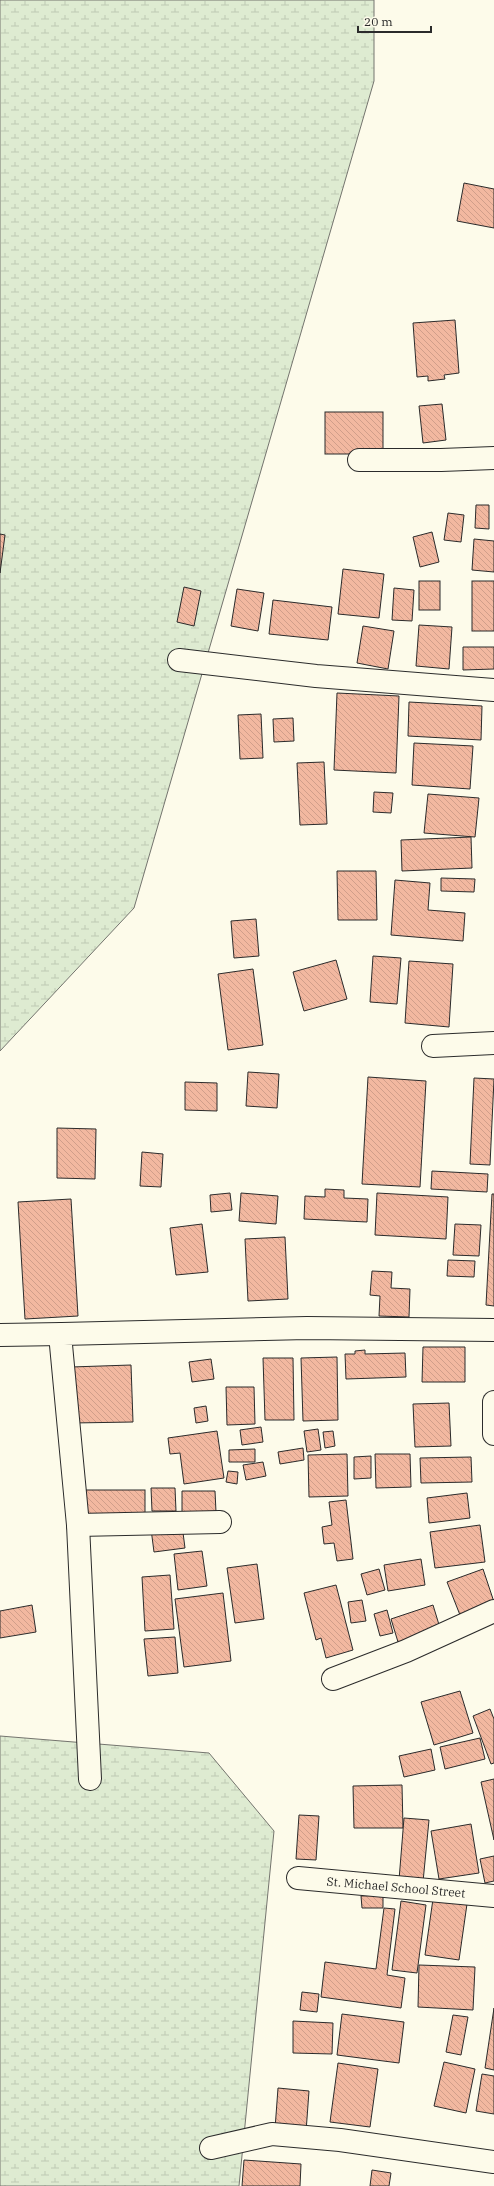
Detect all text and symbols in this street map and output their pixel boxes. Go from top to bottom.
scale bar [358,8,431,34]
text: 20 m [364,14,393,29]
street label: St. Michael School Street [326,1873,466,1901]

